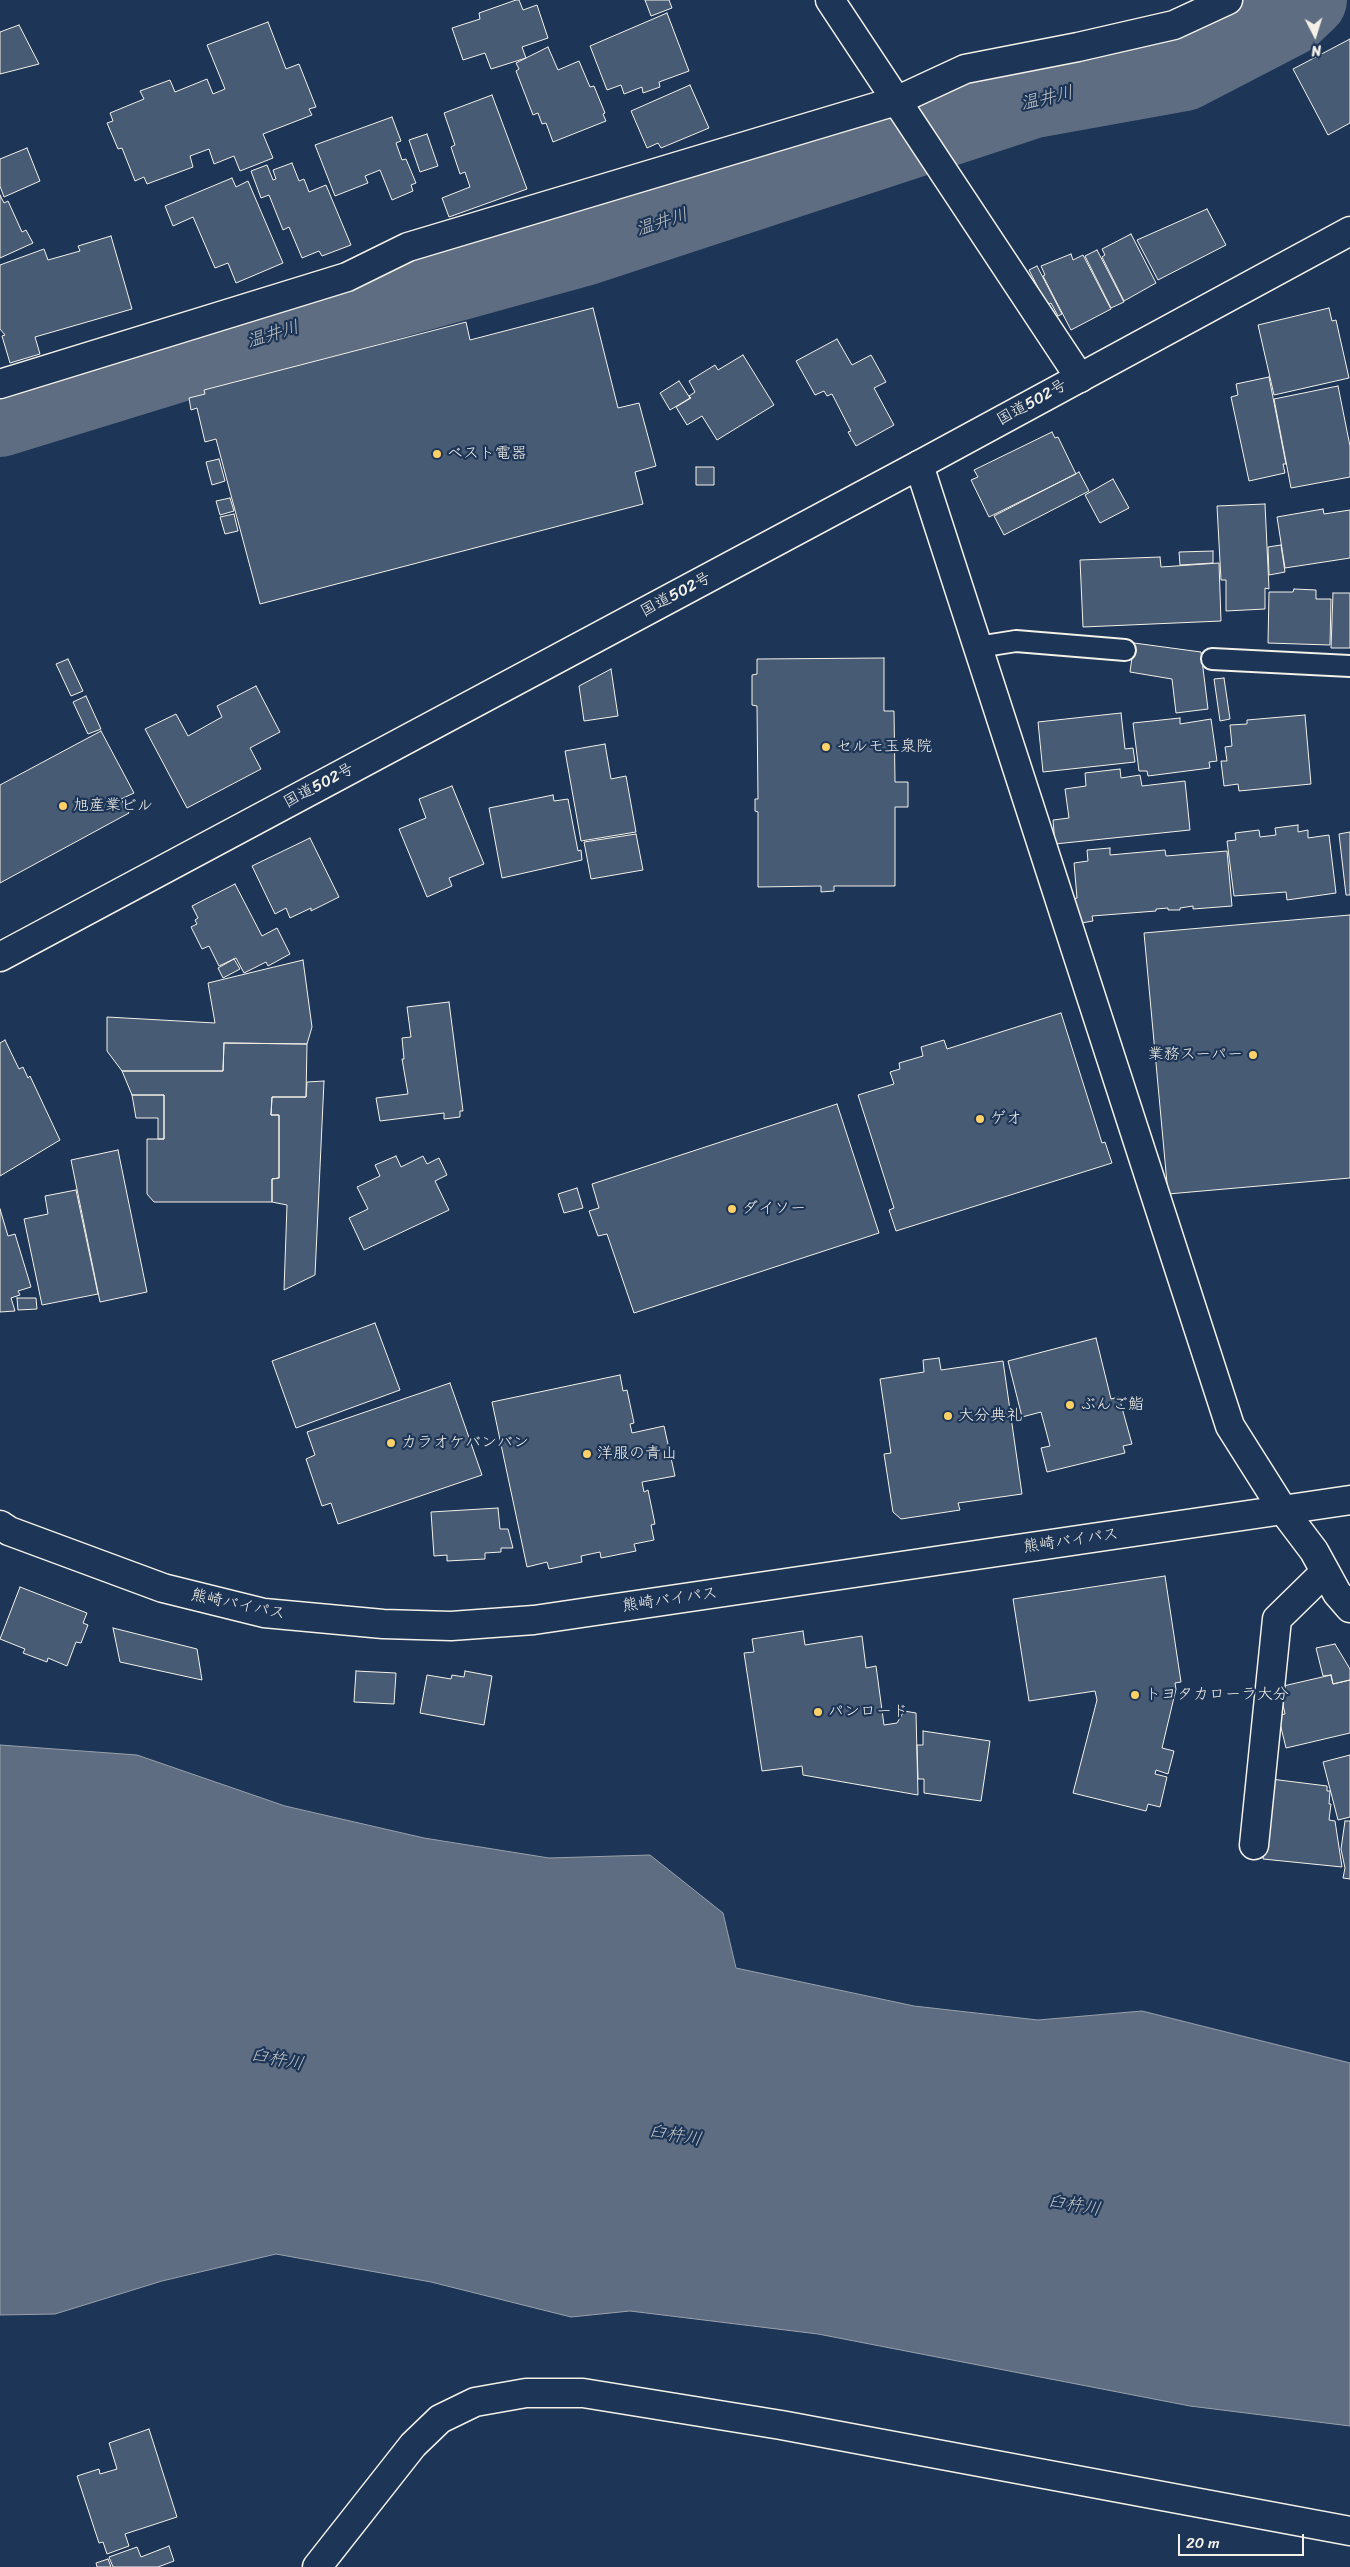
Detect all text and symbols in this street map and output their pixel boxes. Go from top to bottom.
north arrow [1290,10,1340,60]
text: N [1310,38,1322,63]
water label: 温井川 [1018,82,1076,116]
water label: 温井川 [633,204,691,242]
water label: 温井川 [244,317,302,353]
street label: 国道502号 [994,376,1070,430]
place label: ベスト電器 [447,444,527,464]
marker: ベスト電器 [431,448,443,460]
street label: 国道502号 [637,568,715,622]
place label: セルモ玉泉院 [836,737,932,757]
marker: セルモ玉泉院 [820,741,832,753]
street label: 国道502号 [280,759,358,813]
place label: 旭産業ビル [73,796,153,816]
marker: 旭産業ビル [57,800,69,812]
place label: 業務スーパー [1148,1045,1243,1065]
marker: 業務スーパー [1247,1049,1259,1061]
place label: ゲオ [990,1109,1022,1129]
marker: ゲオ [974,1113,986,1125]
place label: ダイソー [742,1199,806,1219]
marker: ダイソー [726,1203,738,1215]
place label: ぶんご鮨 [1080,1395,1144,1415]
marker: ぶんご鮨 [1064,1399,1076,1411]
place label: 大分典礼 [958,1406,1022,1426]
marker: 大分典礼 [942,1410,954,1422]
place label: カラオケバンバン [401,1433,529,1453]
marker: カラオケバンバン [385,1437,397,1449]
place label: 洋服の青山 [597,1444,677,1464]
marker: 洋服の青山 [581,1448,593,1460]
street label: 熊崎バイパス [1022,1525,1120,1557]
street label: 熊崎バイパス [621,1584,719,1616]
street label: 熊崎バイパス [189,1586,287,1624]
place label: トヨタカローラ大分 [1145,1685,1289,1705]
marker: トヨタカローラ大分 [1129,1689,1141,1701]
place label: パンロード [828,1702,908,1722]
marker: パンロード [812,1706,824,1718]
water label: 臼杵川 [248,2044,306,2076]
water label: 臼杵川 [647,2121,703,2151]
water label: 臼杵川 [1046,2191,1102,2221]
scale bar [1180,2524,1306,2556]
text: 20 m [1186,2530,1220,2556]

